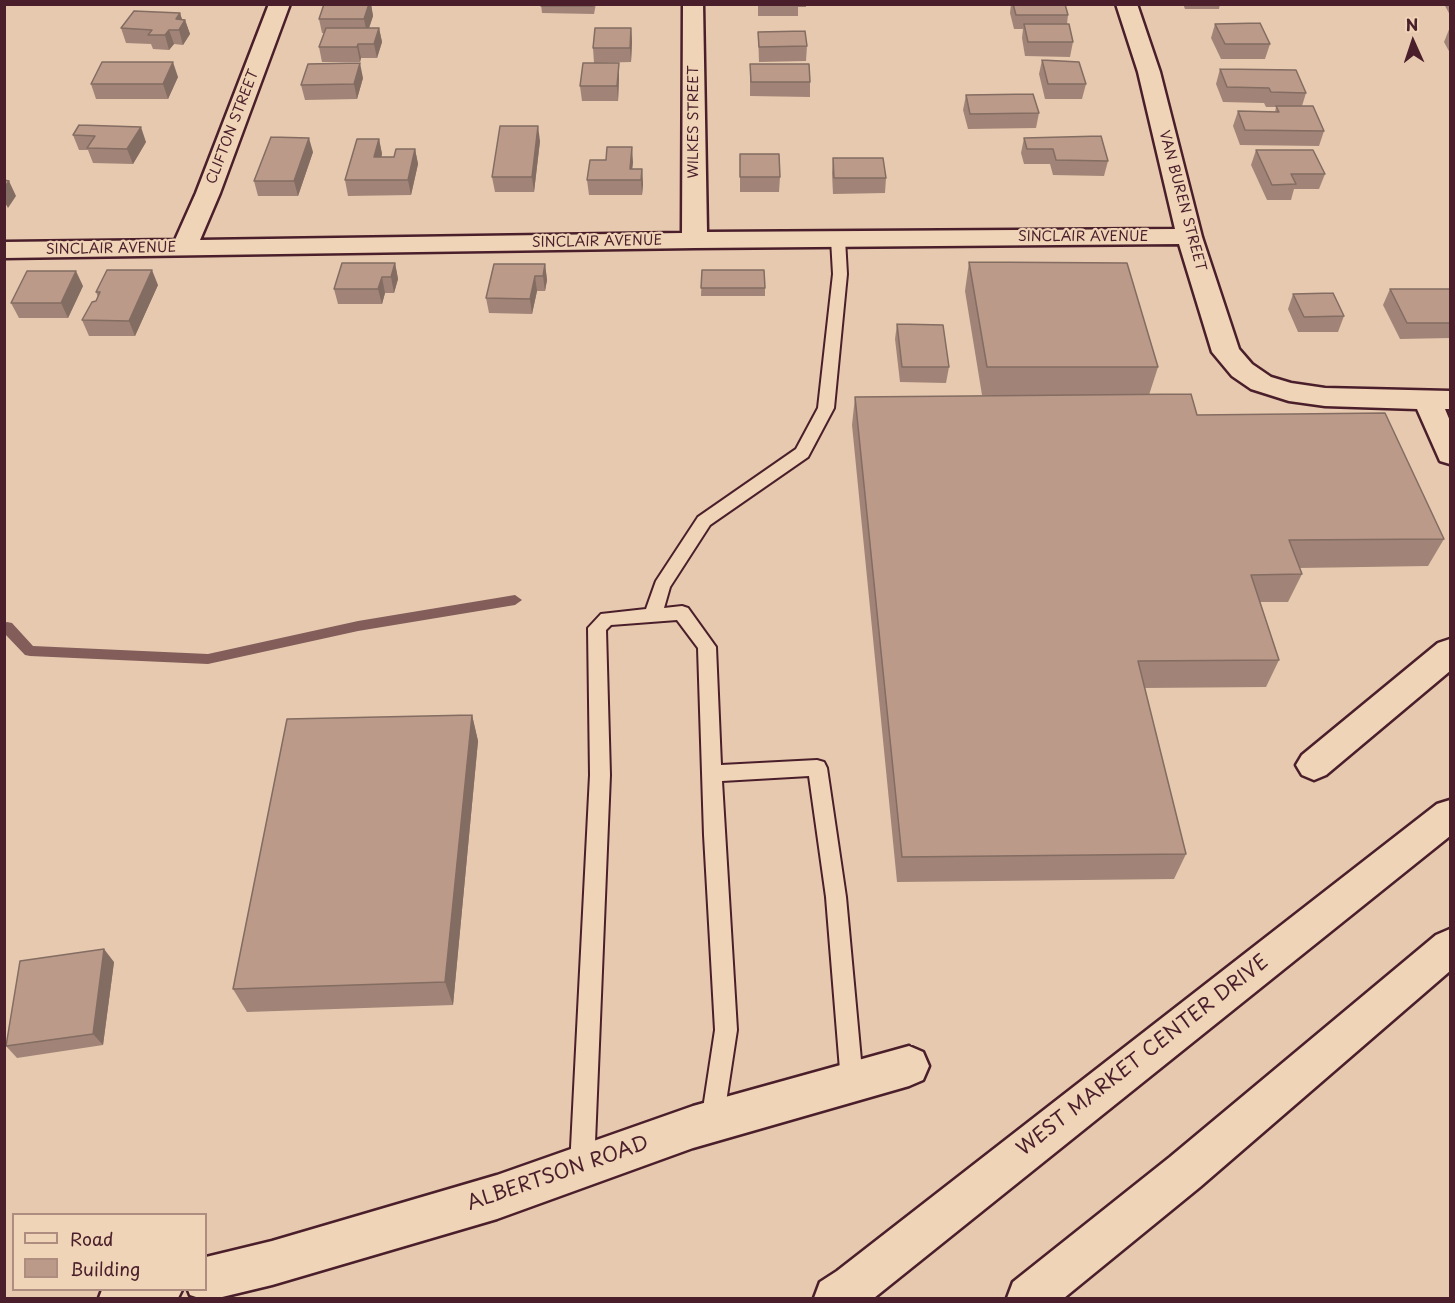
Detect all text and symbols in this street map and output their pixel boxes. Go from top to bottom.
north arrow [1383,12,1443,72]
text: N [1405,12,1419,36]
street label: WILKES STREET [686,65,702,179]
street label: CLIFTON STREET [203,67,263,187]
street label: VAN BUREN STREET [1155,129,1209,273]
street label: SINCLAIR AVENUE [1018,229,1148,245]
street label: SINCLAIR AVENUE [532,232,662,252]
street label: SINCLAIR AVENUE [46,239,176,259]
street label: WEST MARKET CENTER DRIVE [1012,950,1274,1162]
street label: ALBERTSON ROAD [464,1132,652,1216]
legend [12,1213,207,1291]
text: Road [70,1225,114,1252]
text: Building [70,1255,140,1282]

